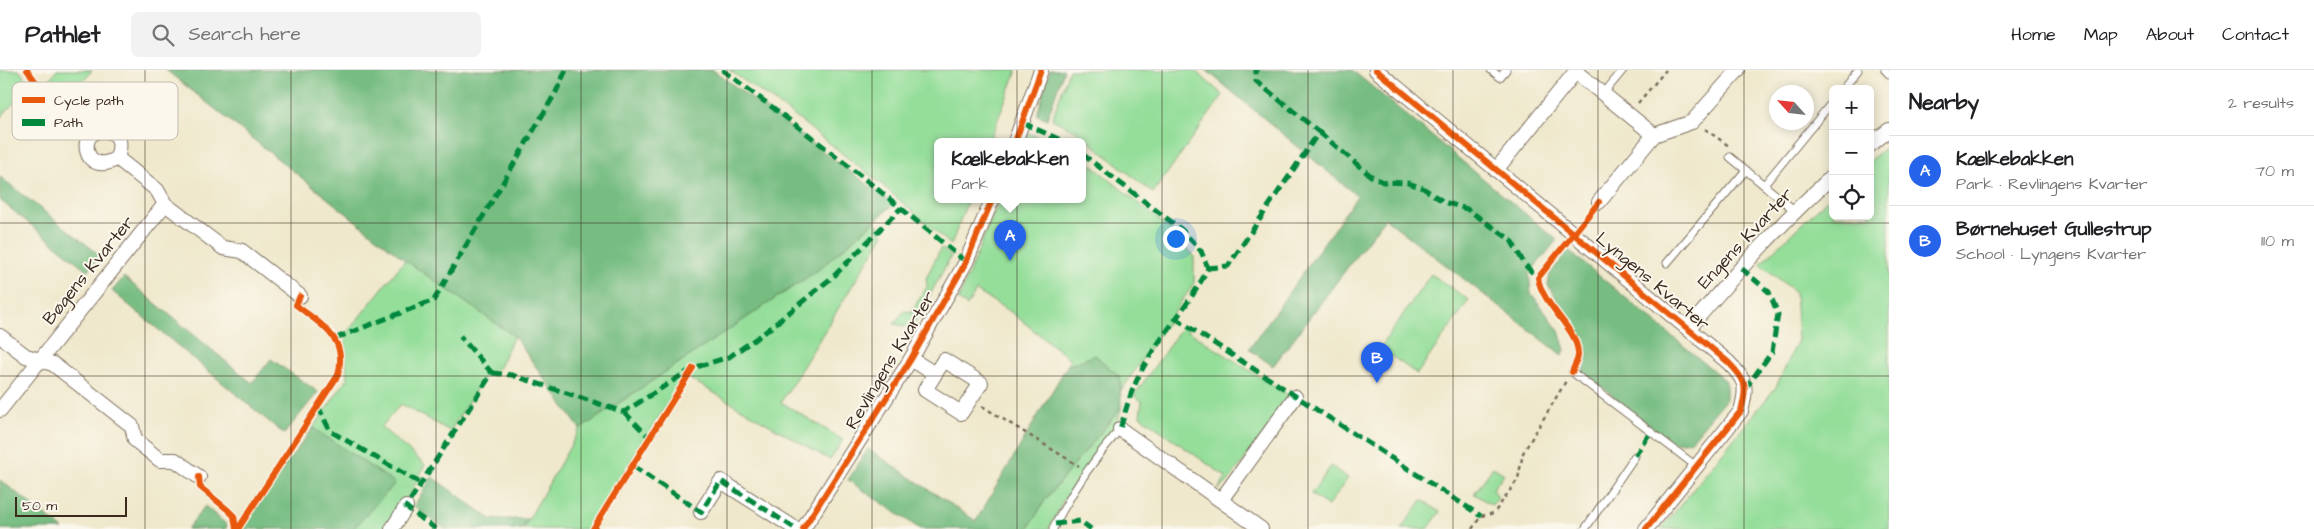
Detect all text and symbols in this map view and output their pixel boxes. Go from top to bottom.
search box [131,12,481,57]
text: Pathlet [25,18,101,52]
icon: search [149,21,177,49]
text: Search here [189,21,301,48]
text: Home [2011,22,2056,47]
text: Map [2084,22,2118,47]
text: About [2146,22,2194,47]
text: Contact [2222,22,2289,47]
legend [12,82,178,140]
north arrow [1769,85,1814,130]
map controls [1829,85,1874,220]
button: + [1829,85,1874,130]
text: Nearby [1909,88,1979,117]
text: Cycle path [54,91,123,111]
text: 2 results [2228,92,2294,114]
text: Path [54,113,83,133]
button: − [1829,130,1874,175]
popup [934,138,1086,203]
text: Kælkebakken [951,146,1069,173]
text: Kælkebakken [1956,146,2073,173]
text: A [1920,160,1930,182]
text: 70 m [2255,160,2294,182]
text: Park [951,173,988,195]
text: Park · Revlingens Kvarter [1956,173,2148,195]
button: locate [1829,175,1874,220]
street label: Engens Kvarter [1692,182,1800,295]
street label: Bøgens Kvarter [37,211,141,331]
text: Børnehuset Gullestrup [1956,216,2152,243]
pin: A [994,220,1026,261]
your location [1163,226,1189,252]
street label: Lyngens Kvarter [1590,226,1715,337]
text: B [1919,230,1931,252]
text: 110 m [2261,230,2294,252]
text: School · Lyngens Kvarter [1956,243,2146,265]
street label: Revlingens Kvarter [839,286,942,434]
pin: B [1361,342,1393,383]
scale bar [15,494,128,517]
text: 50 m [22,496,57,516]

